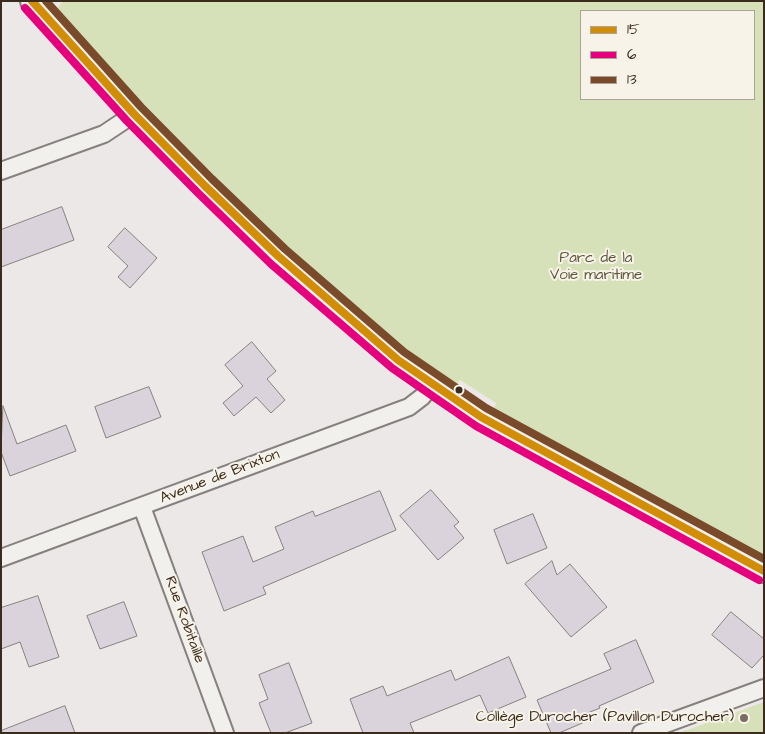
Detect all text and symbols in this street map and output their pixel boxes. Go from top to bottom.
legend [580,10,755,100]
text: 15 [627,19,640,40]
text: 6 [627,44,636,65]
text: 13 [627,69,637,90]
park label: Parc de la Voie maritime [550,250,642,285]
unlabelled marker [454,385,464,395]
street label: Avenue de Brixton [158,446,282,508]
street label: Rue Robitaille [160,574,208,666]
place label: Collège Durocher (Pavillon Durocher) [476,709,734,727]
marker: Collège Durocher (Pavillon Durocher) [738,712,750,724]

